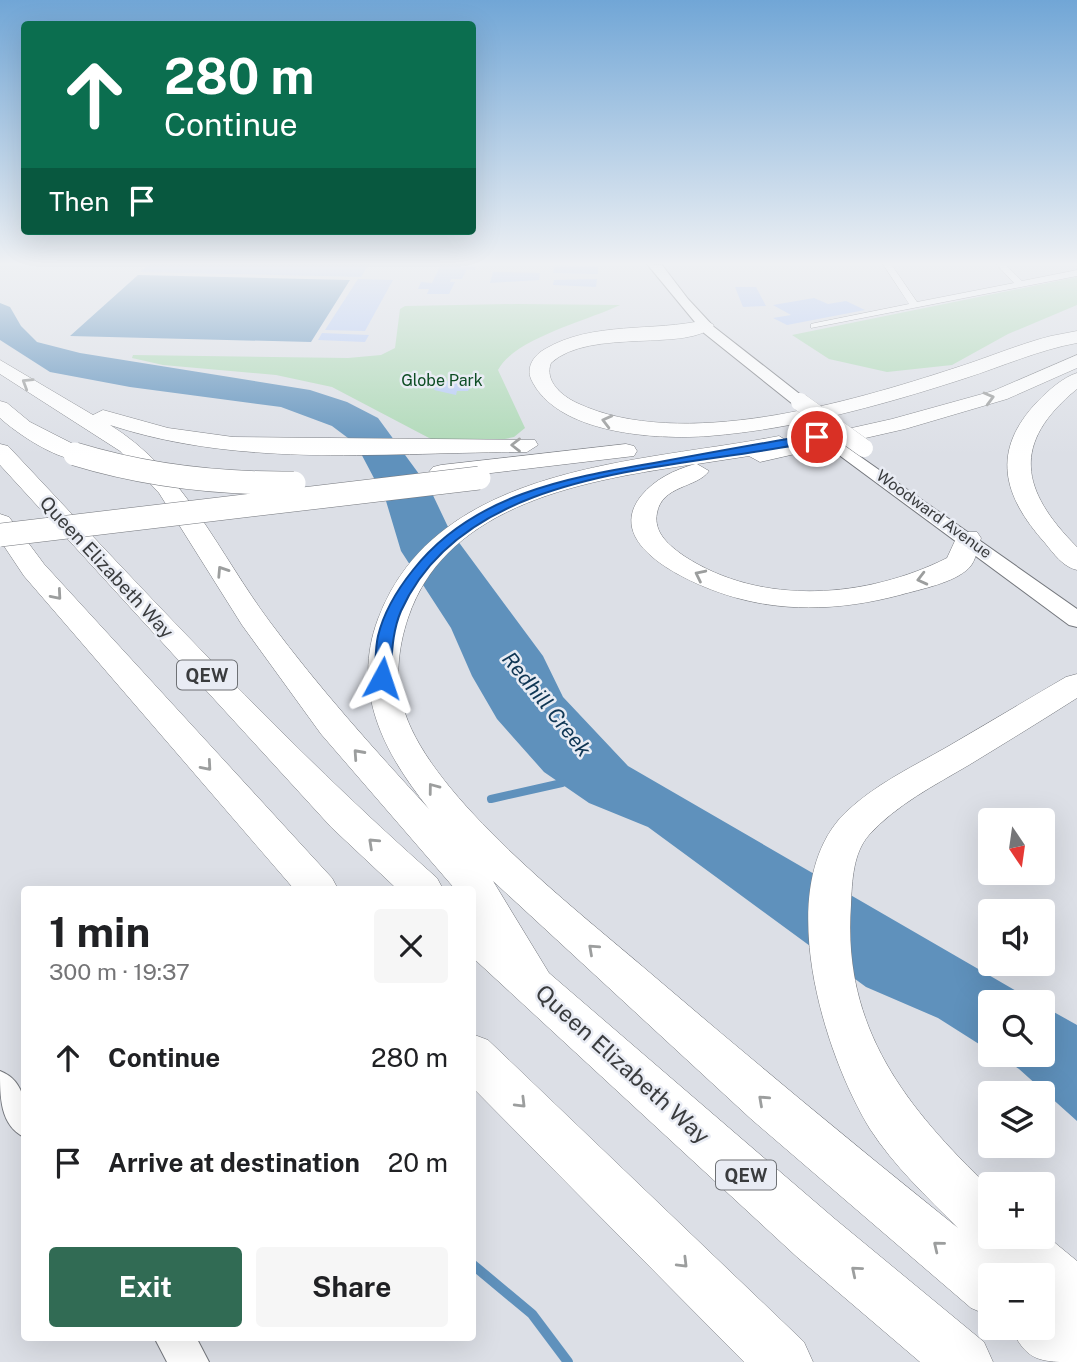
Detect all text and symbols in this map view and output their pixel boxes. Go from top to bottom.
text: 280 m [164,47,314,105]
icon: ahead [49,49,140,140]
text: Continue [164,106,298,143]
icon: arrive [123,182,161,220]
text: Then [49,186,109,217]
park label: Globe Park [401,371,483,390]
one-way arrow [22,378,35,391]
one-way arrow [983,392,995,406]
pin [787,407,847,467]
one-way arrow [601,415,613,429]
icon: arrive [798,418,836,456]
one-way arrow [510,437,521,453]
street label: Woodward Avenue [873,466,995,562]
street label: Queen Elizabeth Way [36,492,178,642]
one-way arrow [218,566,231,579]
one-way arrow [695,569,707,583]
one-way arrow [916,571,928,585]
one-way arrow [49,587,61,600]
position arrow [345,641,419,715]
water label: Redhill Creek [497,647,597,762]
road number: QEW [177,660,237,690]
one-way arrow [354,749,366,762]
one-way arrow [199,758,211,771]
one-way arrow [428,783,441,796]
north arrow [978,808,1055,886]
map controls [978,808,1055,1340]
one-way arrow [368,839,381,851]
button: sound [978,899,1055,976]
text: 1 min [49,907,150,956]
button: close [374,909,448,983]
one-way arrow [588,945,601,957]
text: 300 m · 19:37 [49,958,190,985]
street label: Queen Elizabeth Way [530,979,716,1149]
button: search [978,990,1055,1067]
icon: ahead [49,1039,87,1077]
text: Continue [108,1042,220,1073]
text: 280 m [371,1042,448,1073]
button: layers [978,1081,1055,1158]
one-way arrow [513,1095,526,1108]
one-way arrow [758,1096,771,1108]
icon: arrive [49,1144,87,1182]
text: Arrive at destination [108,1147,360,1178]
text: 20 m [388,1147,448,1178]
road number: QEW [716,1160,776,1190]
button: + [978,1172,1055,1249]
one-way arrow [933,1241,945,1254]
button: Exit [49,1247,242,1327]
button: Share [256,1247,448,1327]
one-way arrow [674,1255,687,1268]
button: − [978,1263,1055,1340]
one-way arrow [851,1267,864,1279]

